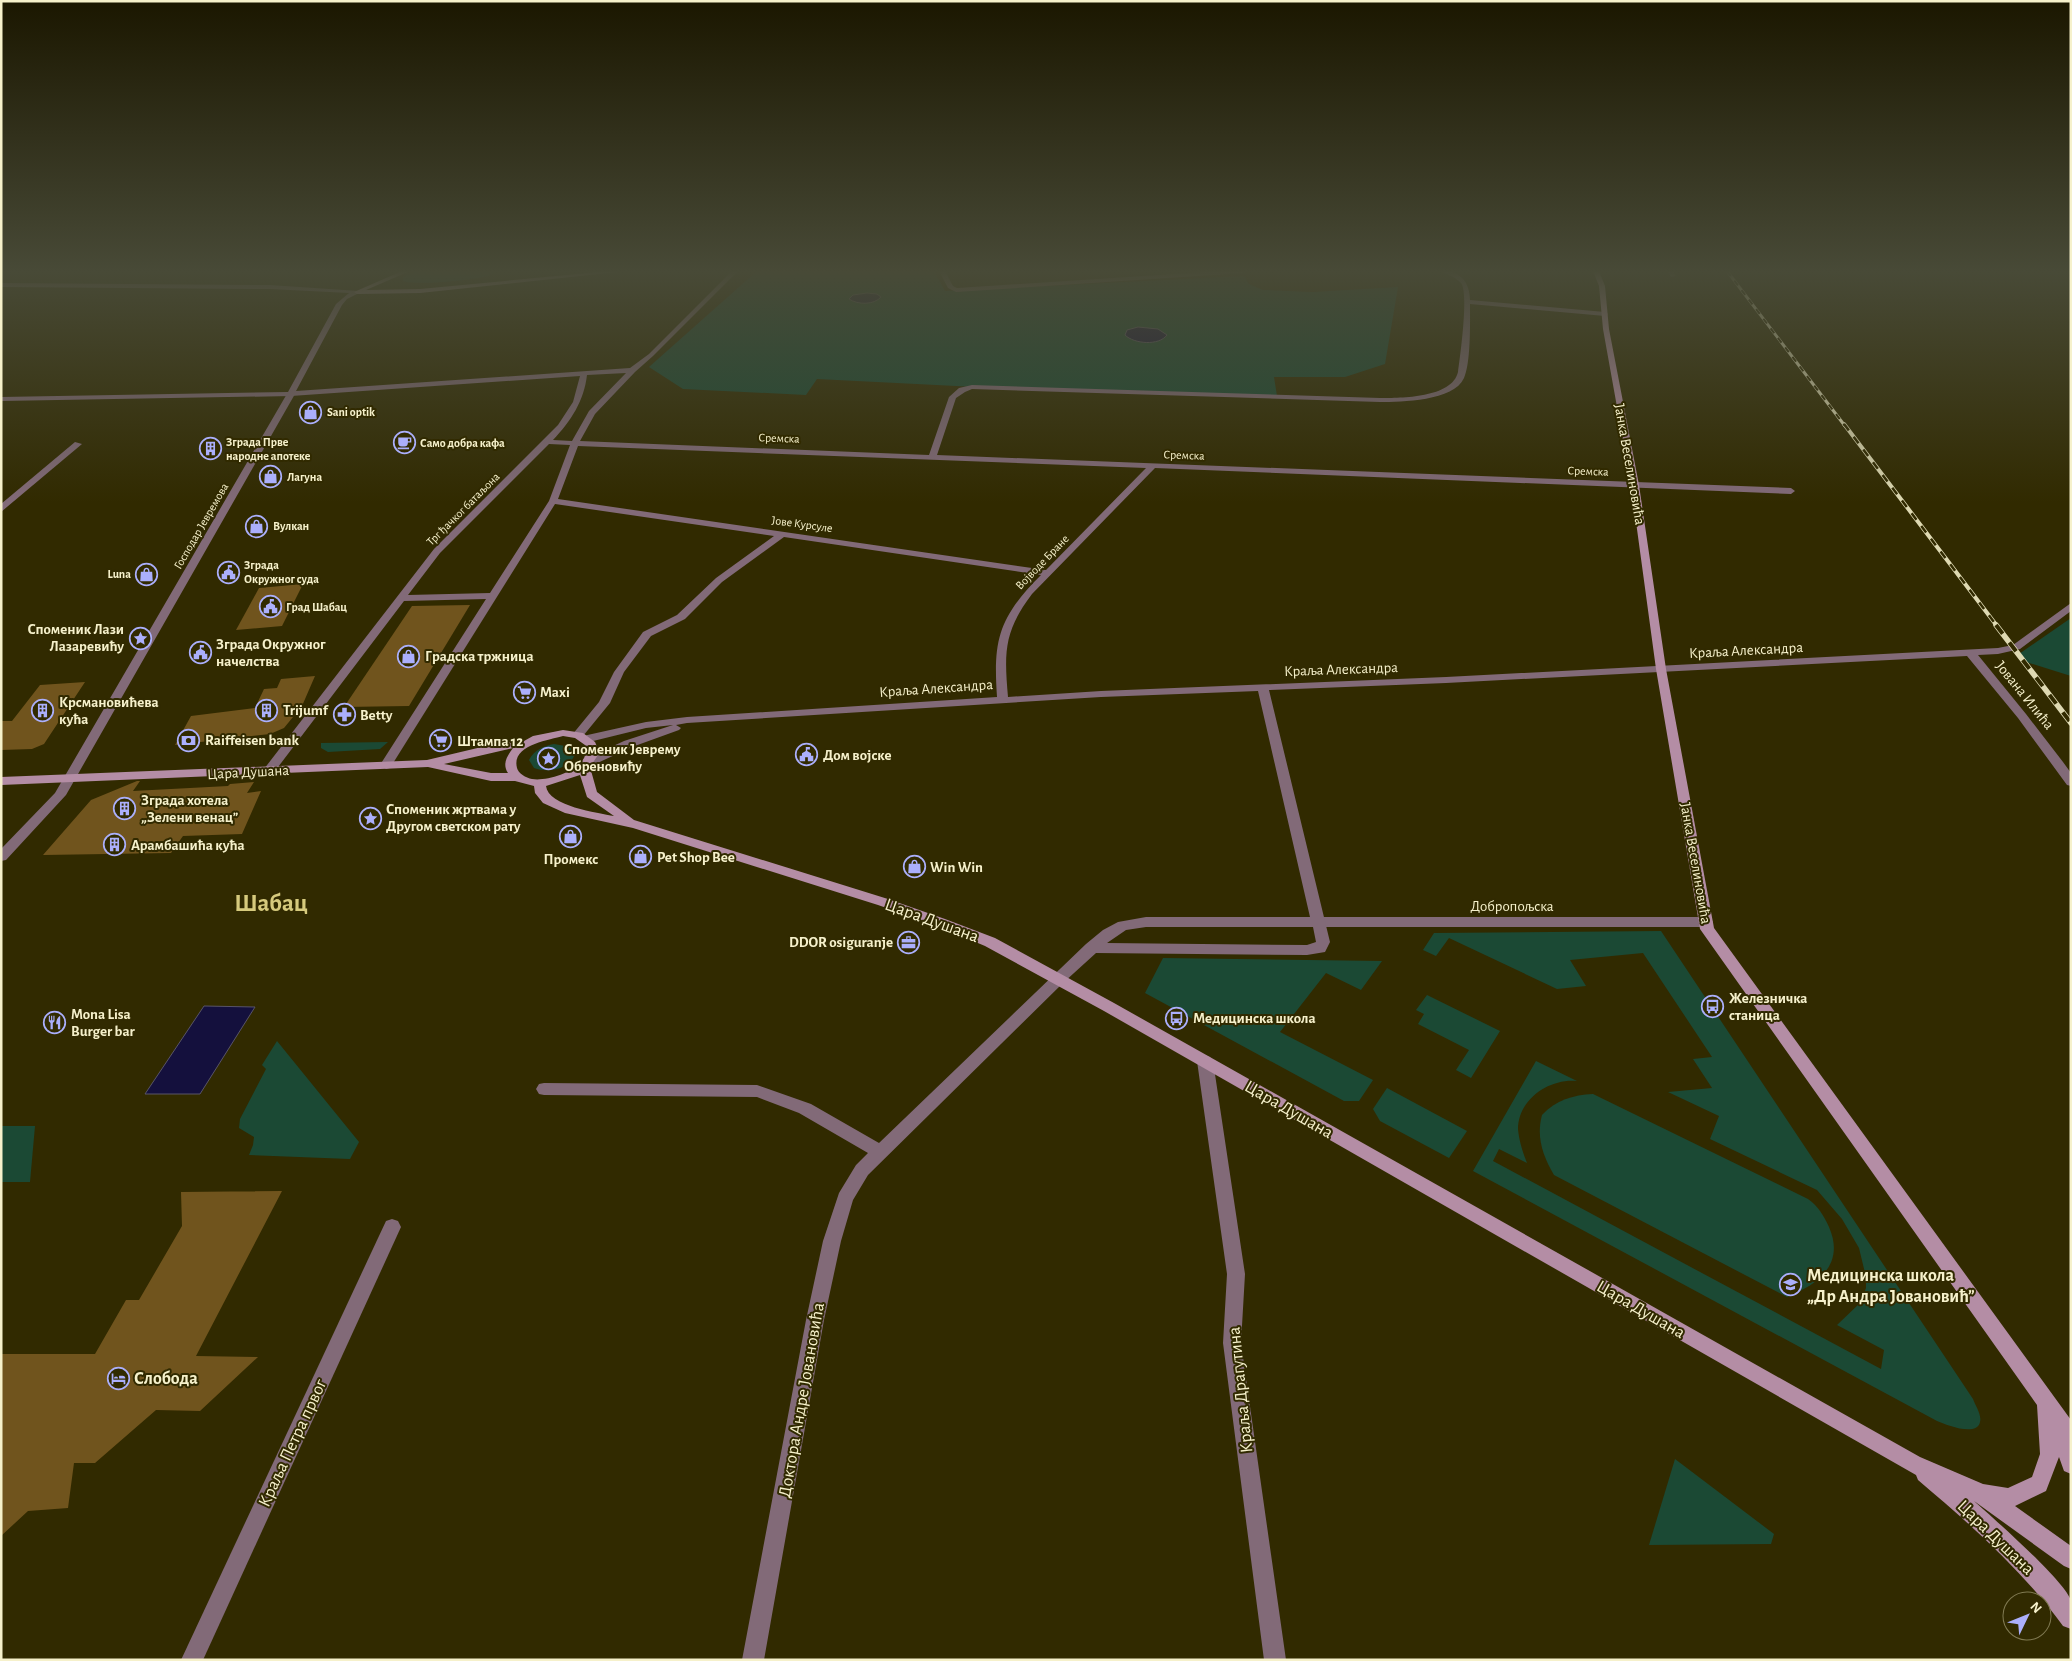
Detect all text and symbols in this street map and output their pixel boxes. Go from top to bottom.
shop icon: Sani optik [299,400,323,424]
street label: Јанка Веселиновића [1611,402,1648,526]
place label: Sani optik [327,406,375,418]
cafe icon: Само добра кафа [392,431,416,455]
street label: Сремска [758,431,800,445]
place label: Зграда Прве народне апотеке [226,436,311,462]
building icon: Зграда Прве народне апотеке [198,437,222,461]
place label: Само добра кафа [420,437,505,449]
street label: Сремска [1163,448,1205,462]
street label: Сремска [1567,464,1609,478]
shop icon: Лагуна [259,465,283,489]
street label: Трг ђачког батаљона [424,470,503,548]
place label: Лагуна [287,471,322,484]
street label: Господар Јевремова [172,481,231,571]
shop icon: Вулкан [245,514,269,538]
street label: Јове Курсуле [771,514,833,535]
place label: Вулкан [273,520,309,533]
street label: Војводе Бране [1013,532,1072,592]
place label: Зграда Окружног суда [244,559,319,586]
public building icon: Зграда Окружног суда [216,560,240,584]
shop icon: Luna [135,562,159,586]
place label: Luna [107,568,131,580]
public building icon: Град Шабац [258,595,282,619]
place label: Град Шабац [286,601,347,613]
place label: Споменик Лази Лазаревићу [27,622,124,654]
place icon: Споменик Лази Лазаревићу [128,626,152,650]
place label: Зграда Окружног начелства [216,637,326,669]
street label: Краља Александра [1689,640,1804,661]
public building icon: Зграда Окружног начелства [188,641,212,665]
shop icon: Градска тржница [397,644,421,668]
place label: Градска тржница [425,649,534,664]
street label: Јована Илића [1993,658,2057,733]
street label: Краља Александра [1284,660,1398,679]
street label: Краља Александра [879,677,994,700]
supermarket icon: Maxi [512,680,536,704]
place label: Maxi [540,685,570,700]
place label: Крсмановићева кућа [59,695,159,727]
building icon: Trijumf [255,698,279,722]
building icon: Крсмановићева кућа [31,699,55,723]
place label: Trijumf [283,703,329,718]
pharmacy icon: Betty [332,703,356,727]
place label: Betty [360,708,393,723]
bank icon: Raiffeisen bank [177,728,201,752]
supermarket icon: Штампа 12 [429,729,453,753]
place label: Raiffeisen bank [205,733,299,748]
place label: Штампа 12 [457,734,523,749]
place label: Споменик Јеврему Обреновићу [564,742,681,774]
public building icon: Дом војске [795,743,819,767]
place icon: Споменик Јеврему Обреновићу [536,746,560,770]
place label: Дом војске [823,748,892,763]
street label: Цара Душана [207,763,290,782]
place label: Зграда хотела „Зелени венац” [141,793,239,825]
building icon: Зграда хотела „Зелени венац” [113,797,137,821]
street label: Јанка Веселиновића [1677,801,1714,925]
place label: Споменик жртвама у Другом светском рату [386,802,521,834]
place icon: Споменик жртвама у Другом светском рату [358,806,382,830]
shop icon: Промекс [559,824,583,848]
building icon: Арамбашића кућа [103,833,127,857]
place label: Арамбашића кућа [131,838,245,853]
shop icon: Pet Shop Bee [629,845,653,869]
place label: Pet Shop Bee [657,850,735,865]
place label: Промекс [544,852,598,867]
shop icon: Win Win [902,855,926,879]
place label: Win Win [930,860,983,875]
district label: Шабац [234,891,308,916]
street label: Цара Душана [882,896,981,946]
street label: Добропољска [1470,899,1554,914]
office icon: DDOR osiguranje [897,930,921,954]
place label: DDOR osiguranje [789,935,893,950]
place label: Железничка станица [1729,991,1807,1023]
bus stop icon: Железничка станица [1701,995,1725,1019]
bus stop icon: Медицинска школа [1165,1006,1189,1030]
place label: Mona Lisa Burger bar [71,1007,136,1039]
restaurant icon: Mona Lisa Burger bar [43,1011,67,1035]
place label: Медицинска школа [1193,1011,1316,1026]
street label: Цара Душана [1241,1077,1336,1142]
place label: Медицинска школа „Др Андра Јовановић” [1807,1267,1975,1306]
school or university icon: Медицинска школа „Др Андра Јовановић” [1779,1273,1803,1297]
street label: Цара Душана [1593,1277,1688,1342]
street label: Доктора Андре Јовановића [776,1301,828,1499]
street label: Краља Драгутина [1225,1326,1257,1454]
hotel icon: Слобода [106,1366,130,1390]
place label: Слобода [134,1370,198,1388]
street label: Краља Петра првог [255,1376,331,1510]
street label: Цара Душана [1954,1497,2037,1578]
north arrow [2002,1591,2052,1641]
text: N [2027,1599,2044,1616]

